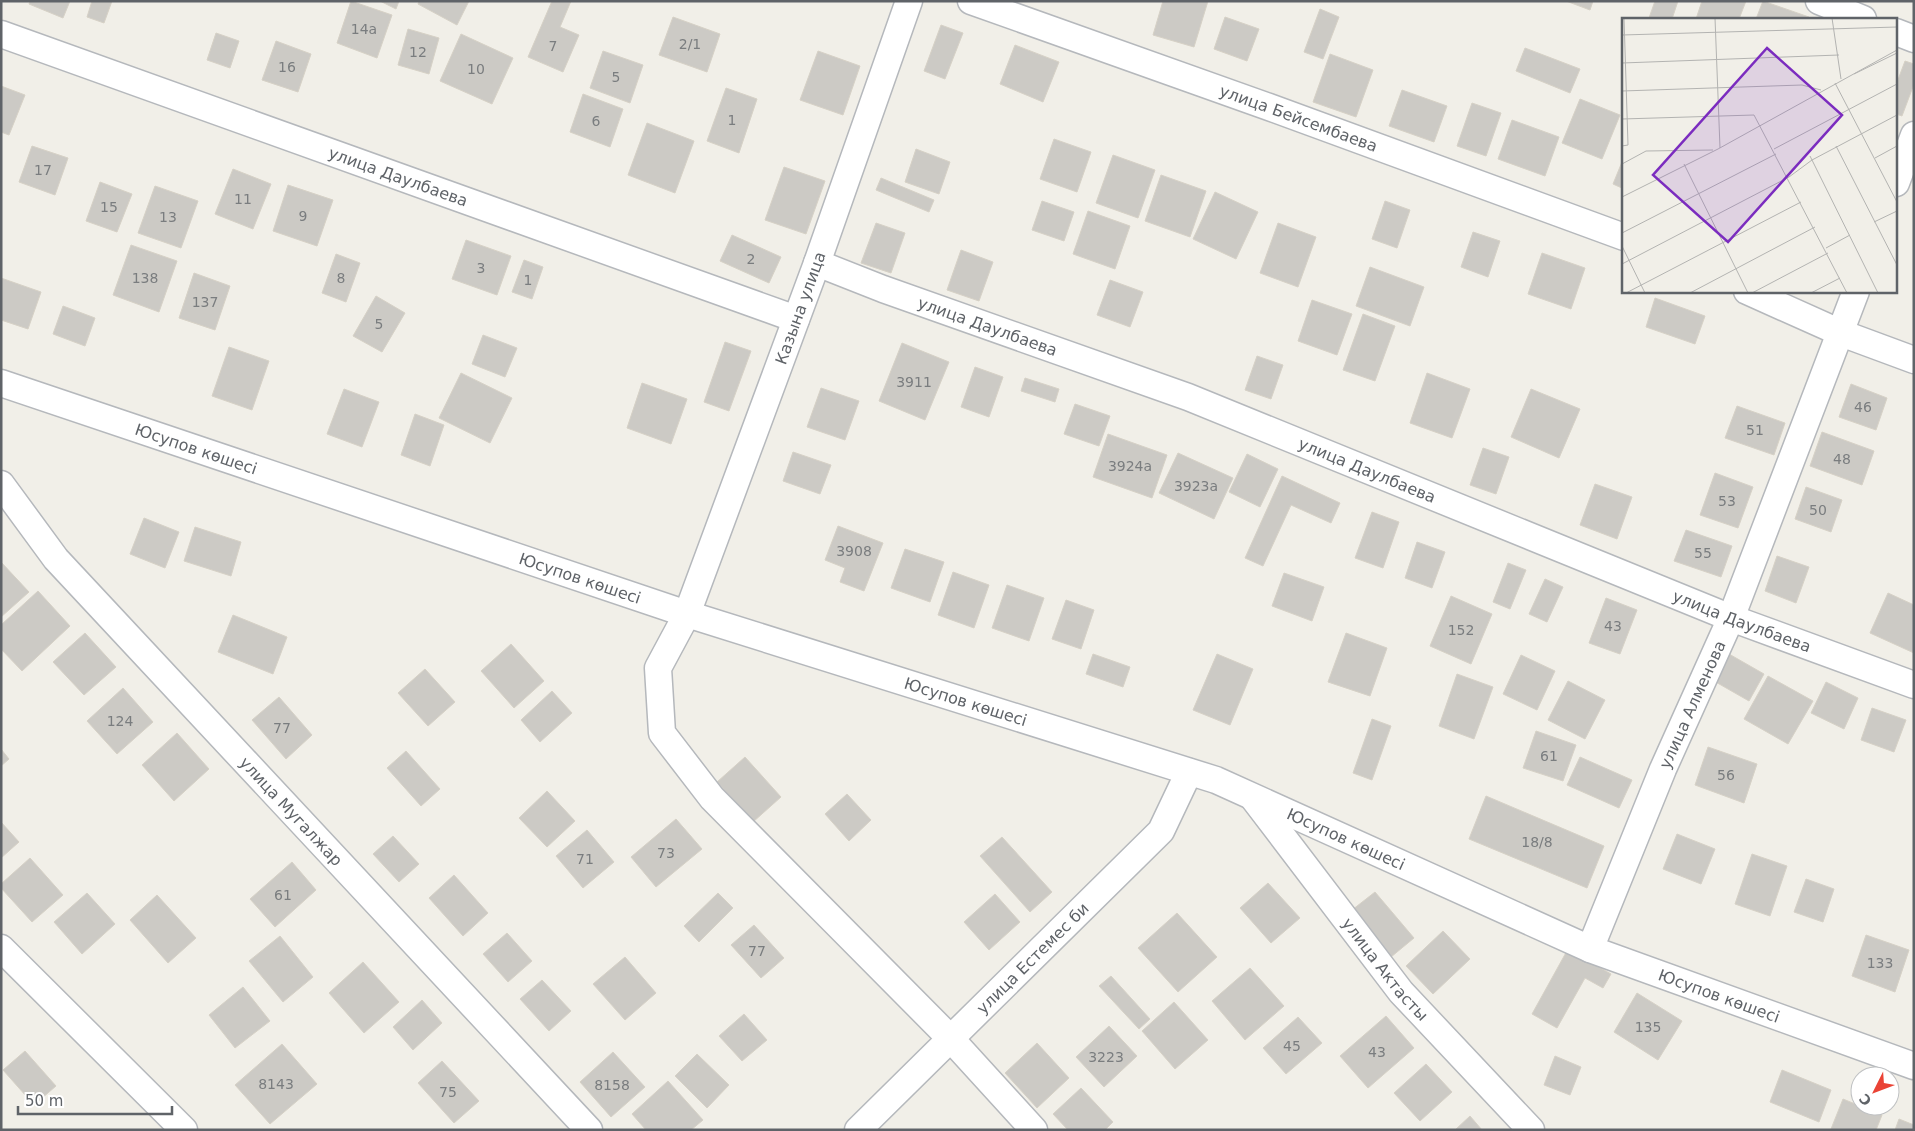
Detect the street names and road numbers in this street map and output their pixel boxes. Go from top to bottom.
street label: улица Бейсембаева [1217,81,1380,156]
street label: улица Даулбаева [326,143,470,211]
street label: Казына улица [771,249,830,367]
street label: улица Даулбаева [915,293,1060,360]
street label: Юсупов көшесі [133,420,260,479]
street label: улица Даулбаева [1296,434,1439,507]
street label: Юсупов көшесі [516,549,643,608]
street label: улица Даулбаева [1670,586,1814,656]
street label: улица Алменова [1655,638,1730,772]
street label: Юсупов көшесі [902,674,1029,730]
street label: улица Мугалжар [236,753,346,870]
street label: Юсупов көшесі [1284,804,1408,874]
street label: улица Естемес би [973,899,1093,1018]
street label: улица Актасты [1338,914,1432,1025]
street label: Юсупов көшесі [1656,966,1782,1027]

